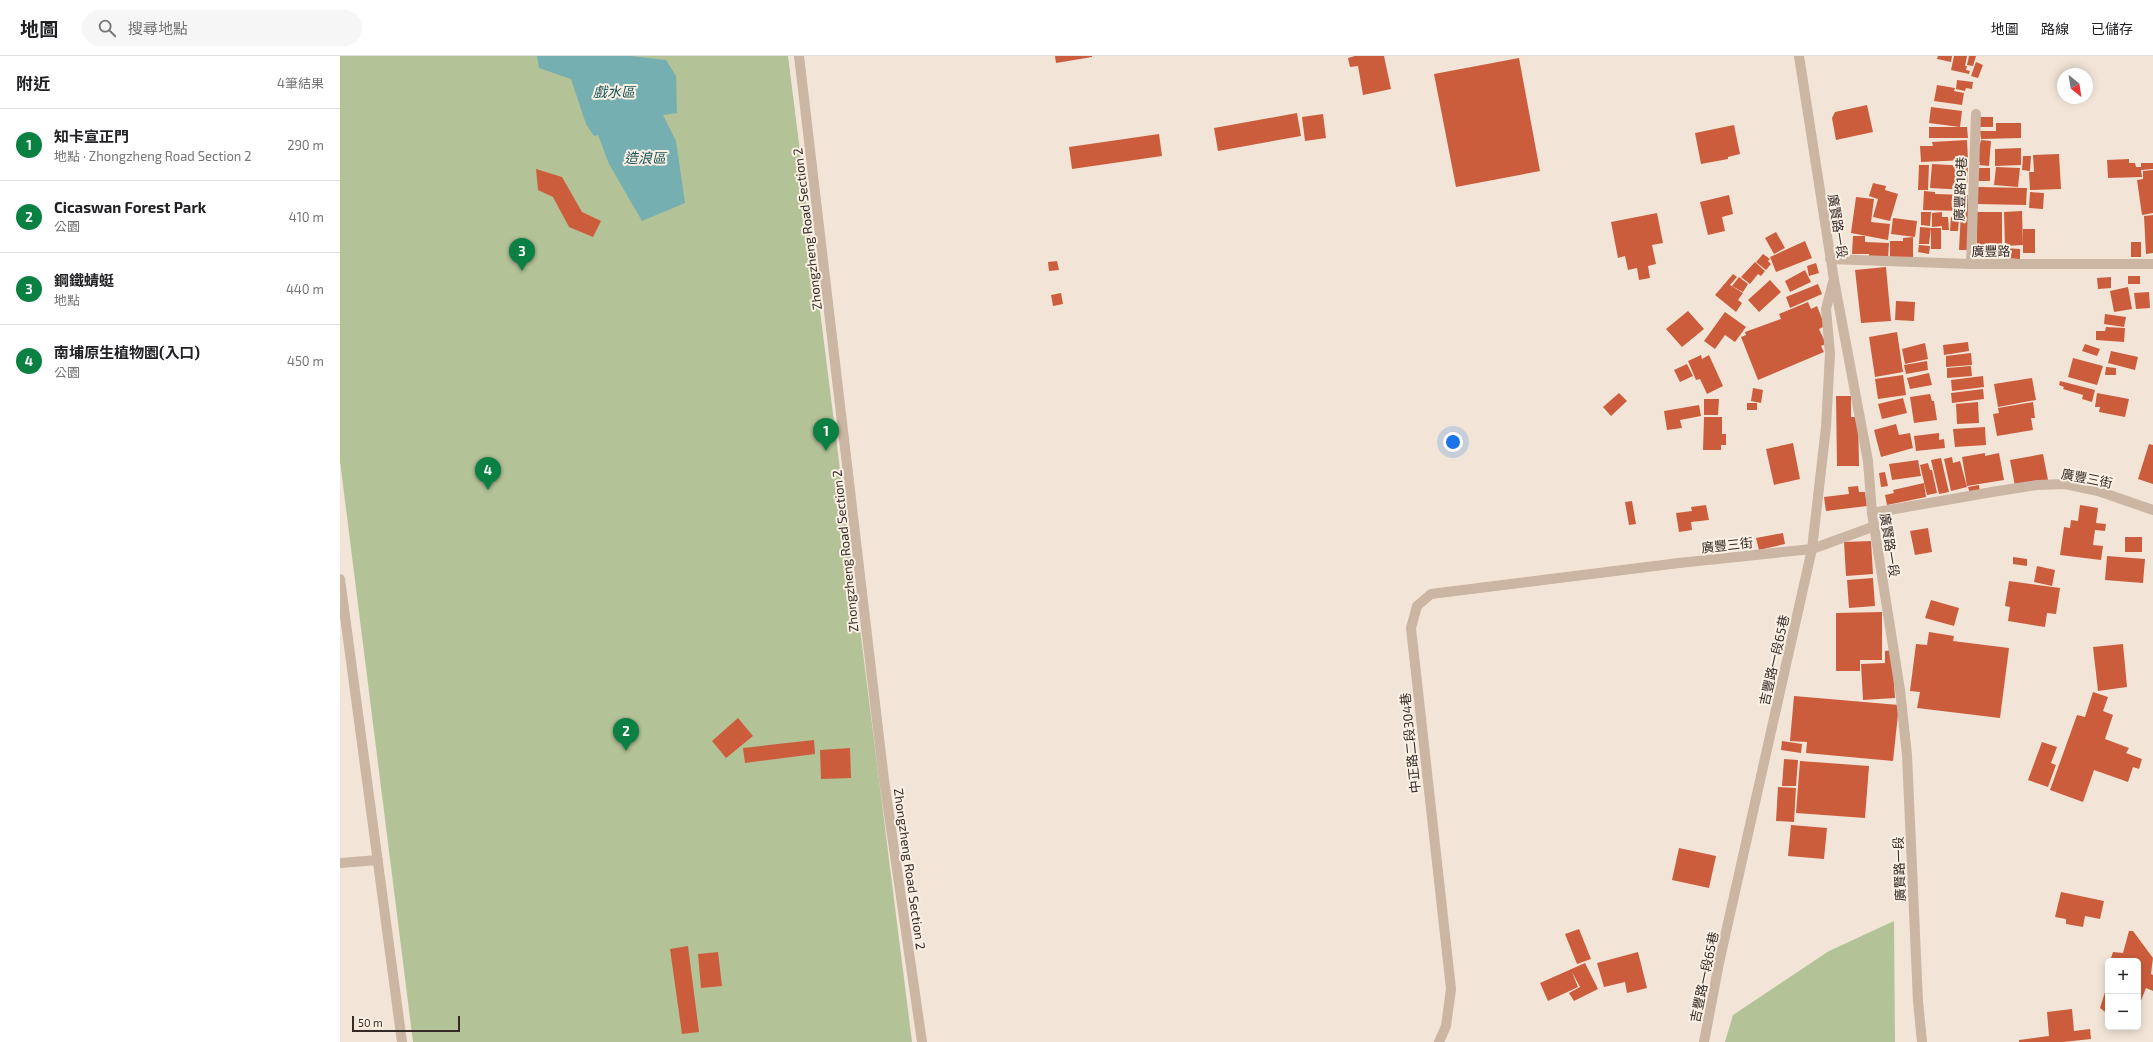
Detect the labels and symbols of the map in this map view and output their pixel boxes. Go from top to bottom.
north arrow [2057,68,2093,104]
water label: 戲水區 [593,83,637,100]
street label: Zhongzheng Road Section 2 [789,147,825,311]
water label: 造浪區 [624,149,668,166]
street label: 廣豐路19巷 [1951,156,1969,222]
street label: 廣賢路一段 [1825,193,1851,259]
pin: 3 [509,238,535,271]
street label: 廣豐路 [1971,243,2011,259]
pin: 1 [813,418,839,451]
your location [1443,432,1463,452]
pin: 4 [475,457,501,490]
street label: 廣豐三街 [2060,465,2114,491]
street label: Zhongzheng Road Section 2 [829,469,861,633]
street label: 廣賢路一段 [1877,512,1903,578]
street label: 廣豐三街 [1700,534,1754,556]
street label: 吉豐路一段65巷 [1756,613,1792,707]
street label: 中正路二段304巷 [1397,692,1423,794]
pin: 2 [613,718,639,751]
street label: Zhongzheng Road Section 2 [891,787,929,951]
street label: 廣賢路一段 [1890,836,1908,902]
street label: 吉豐路一段65巷 [1687,930,1721,1024]
scale bar [352,1014,460,1033]

